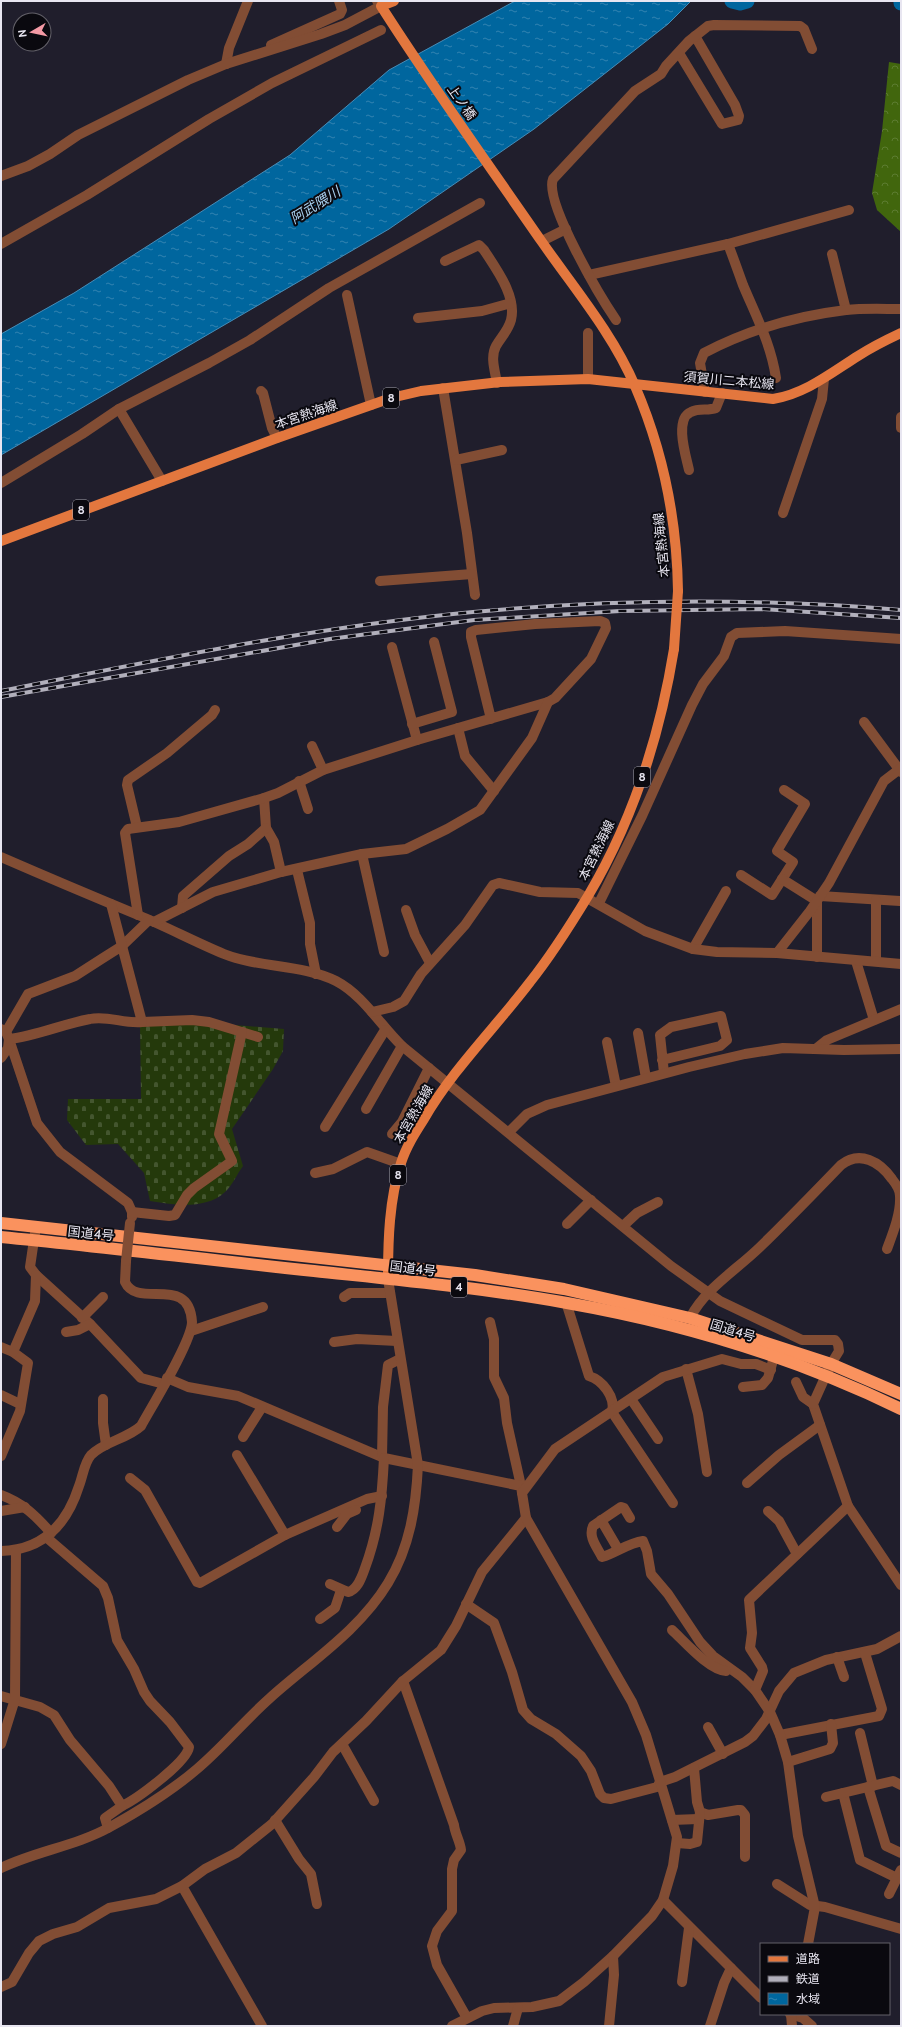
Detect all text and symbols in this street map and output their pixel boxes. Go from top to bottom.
north arrow [12,12,52,52]
text: N [15,29,30,39]
street label: 上ノ橋 [444,81,480,123]
water label: 阿武隈川 [286,181,345,227]
street label: 須賀川二本松線 [683,368,775,392]
road number: 8 [383,388,399,408]
street label: 本宮熱海線 [273,396,339,432]
road number: 8 [73,500,89,520]
street label: 本宮熱海線 [650,512,672,578]
road number: 8 [634,767,650,787]
street label: 本宮熱海線 [575,817,617,883]
street label: 本宮熱海線 [390,1082,436,1146]
road number: 8 [390,1165,406,1185]
street label: 国道4号 [67,1223,115,1243]
street label: 国道4号 [389,1257,437,1279]
road number: 4 [451,1277,467,1297]
street label: 国道4号 [708,1316,758,1344]
legend [760,1943,890,2015]
text: 道路 [796,1951,820,1966]
text: 鉄道 [796,1971,820,1986]
text: 水域 [796,1991,820,2006]

